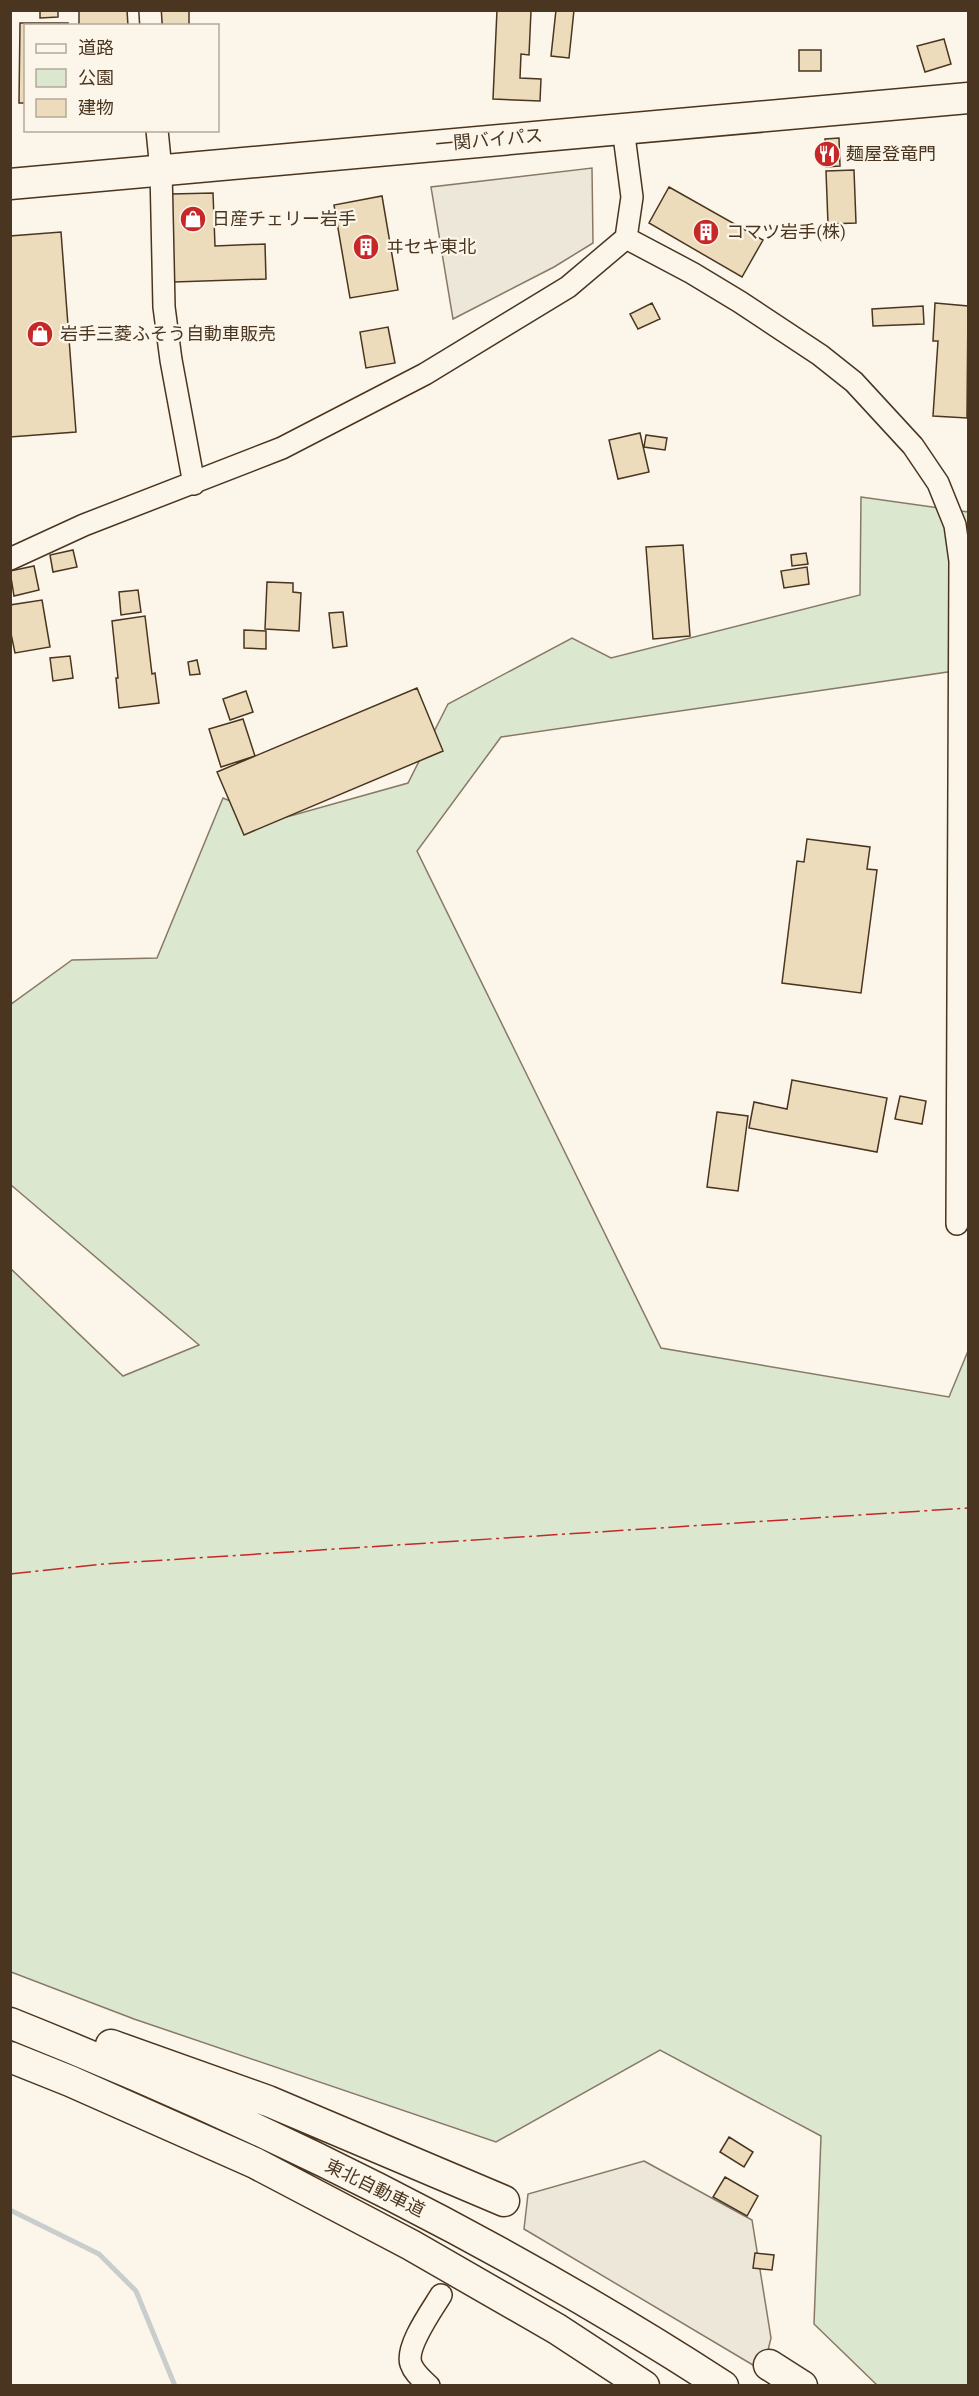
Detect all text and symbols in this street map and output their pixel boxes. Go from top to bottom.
legend [24,24,219,132]
text: 道路 [78,35,114,60]
text: 公園 [78,65,114,90]
text: 建物 [78,95,114,120]
street label: 一関バイパス [434,122,544,157]
restaurant icon: 麺屋登竜門 [812,139,842,169]
place label: 麺屋登竜門 [846,141,936,166]
shop icon: 日産チェリー岩手 [178,204,208,234]
place label: 日産チェリー岩手 [212,206,356,231]
building icon: コマツ岩手(株) [691,217,721,247]
place label: コマツ岩手(株) [726,219,846,244]
building icon: ヰセキ東北 [351,232,381,262]
place label: ヰセキ東北 [386,234,476,259]
shop icon: 岩手三菱ふそう自動車販売 [25,319,55,349]
place label: 岩手三菱ふそう自動車販売 [60,321,276,346]
street label: 東北自動車道 [321,2153,429,2222]

